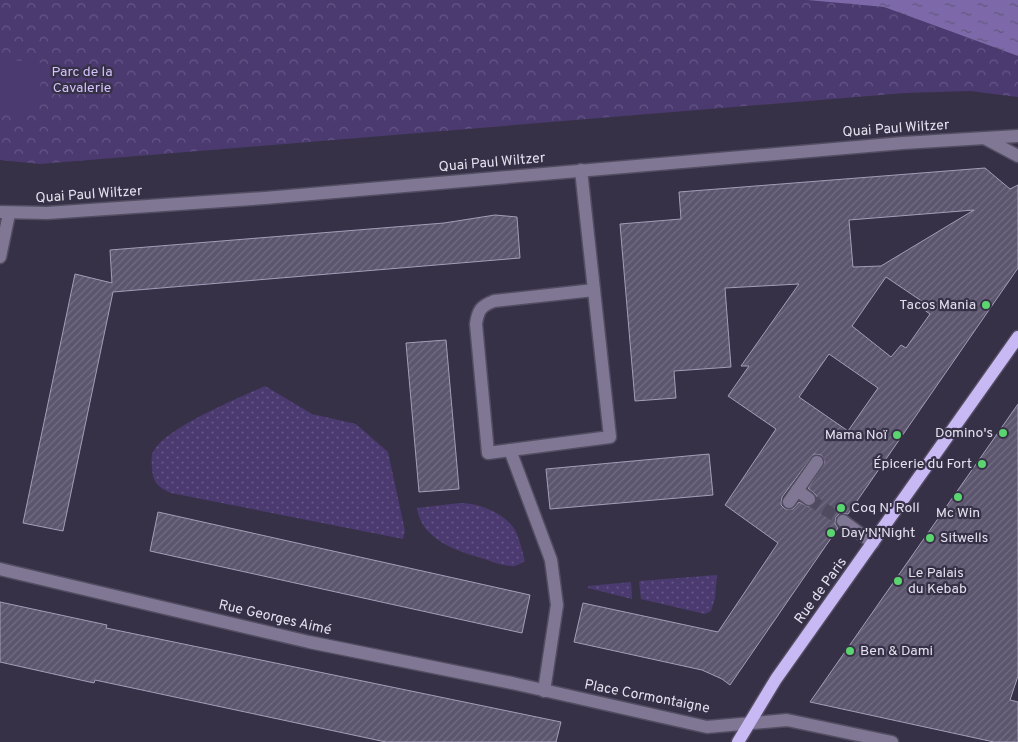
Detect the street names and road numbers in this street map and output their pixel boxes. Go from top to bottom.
street label: Quai Paul Wiltzer [842,117,951,141]
street label: Quai Paul Wiltzer [438,150,547,176]
street label: Quai Paul Wiltzer [35,183,144,207]
street label: Rue de Paris [791,554,851,628]
street label: Rue Georges Aimé [217,597,333,639]
street label: Place Cormontaigne [583,677,711,717]

